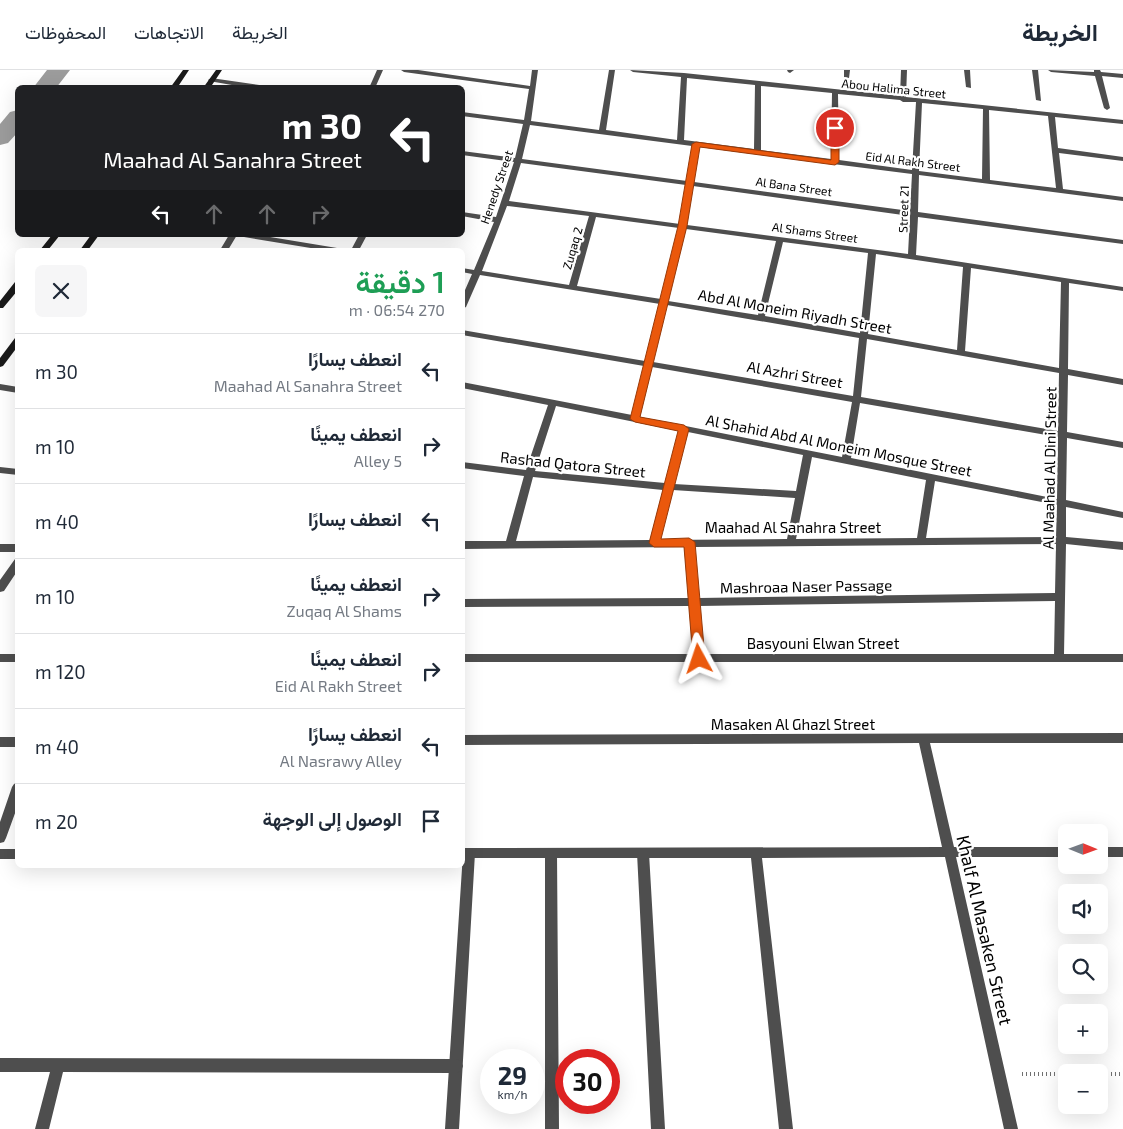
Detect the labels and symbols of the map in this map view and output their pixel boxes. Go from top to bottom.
street label: Abou Halima Street [841,76,947,100]
pin [814,107,856,149]
street label: Henedy Street [477,148,515,226]
street label: Eid Al Rakh Street [865,148,962,174]
street label: Al Bana Street [755,174,834,198]
street label: Street 21 [895,185,911,233]
street label: Al Shams Street [771,219,859,245]
street label: Zuqaq 2 [559,225,585,271]
street label: Abd Al Moneim Riyadh Street [697,285,893,337]
street label: Al Azhri Street [746,357,845,391]
street label: Al Maahad Al Dini Street [1039,386,1059,550]
street label: Al Shahid Abd Al Moneim Mosque Street [705,410,974,480]
street label: Rashad Qatora Street [499,447,647,482]
street label: Maahad Al Sanahra Street [705,518,882,536]
street label: Mashroaa Naser Passage [720,575,892,597]
position arrow [672,632,724,684]
street label: Basyouni Elwan Street [747,634,900,652]
street label: Masaken Al Ghazl Street [711,715,875,733]
north arrow [1058,824,1108,874]
street label: Khalf Al Masaken Street [952,833,1018,1027]
speed limit sign: 30 [555,1049,620,1114]

